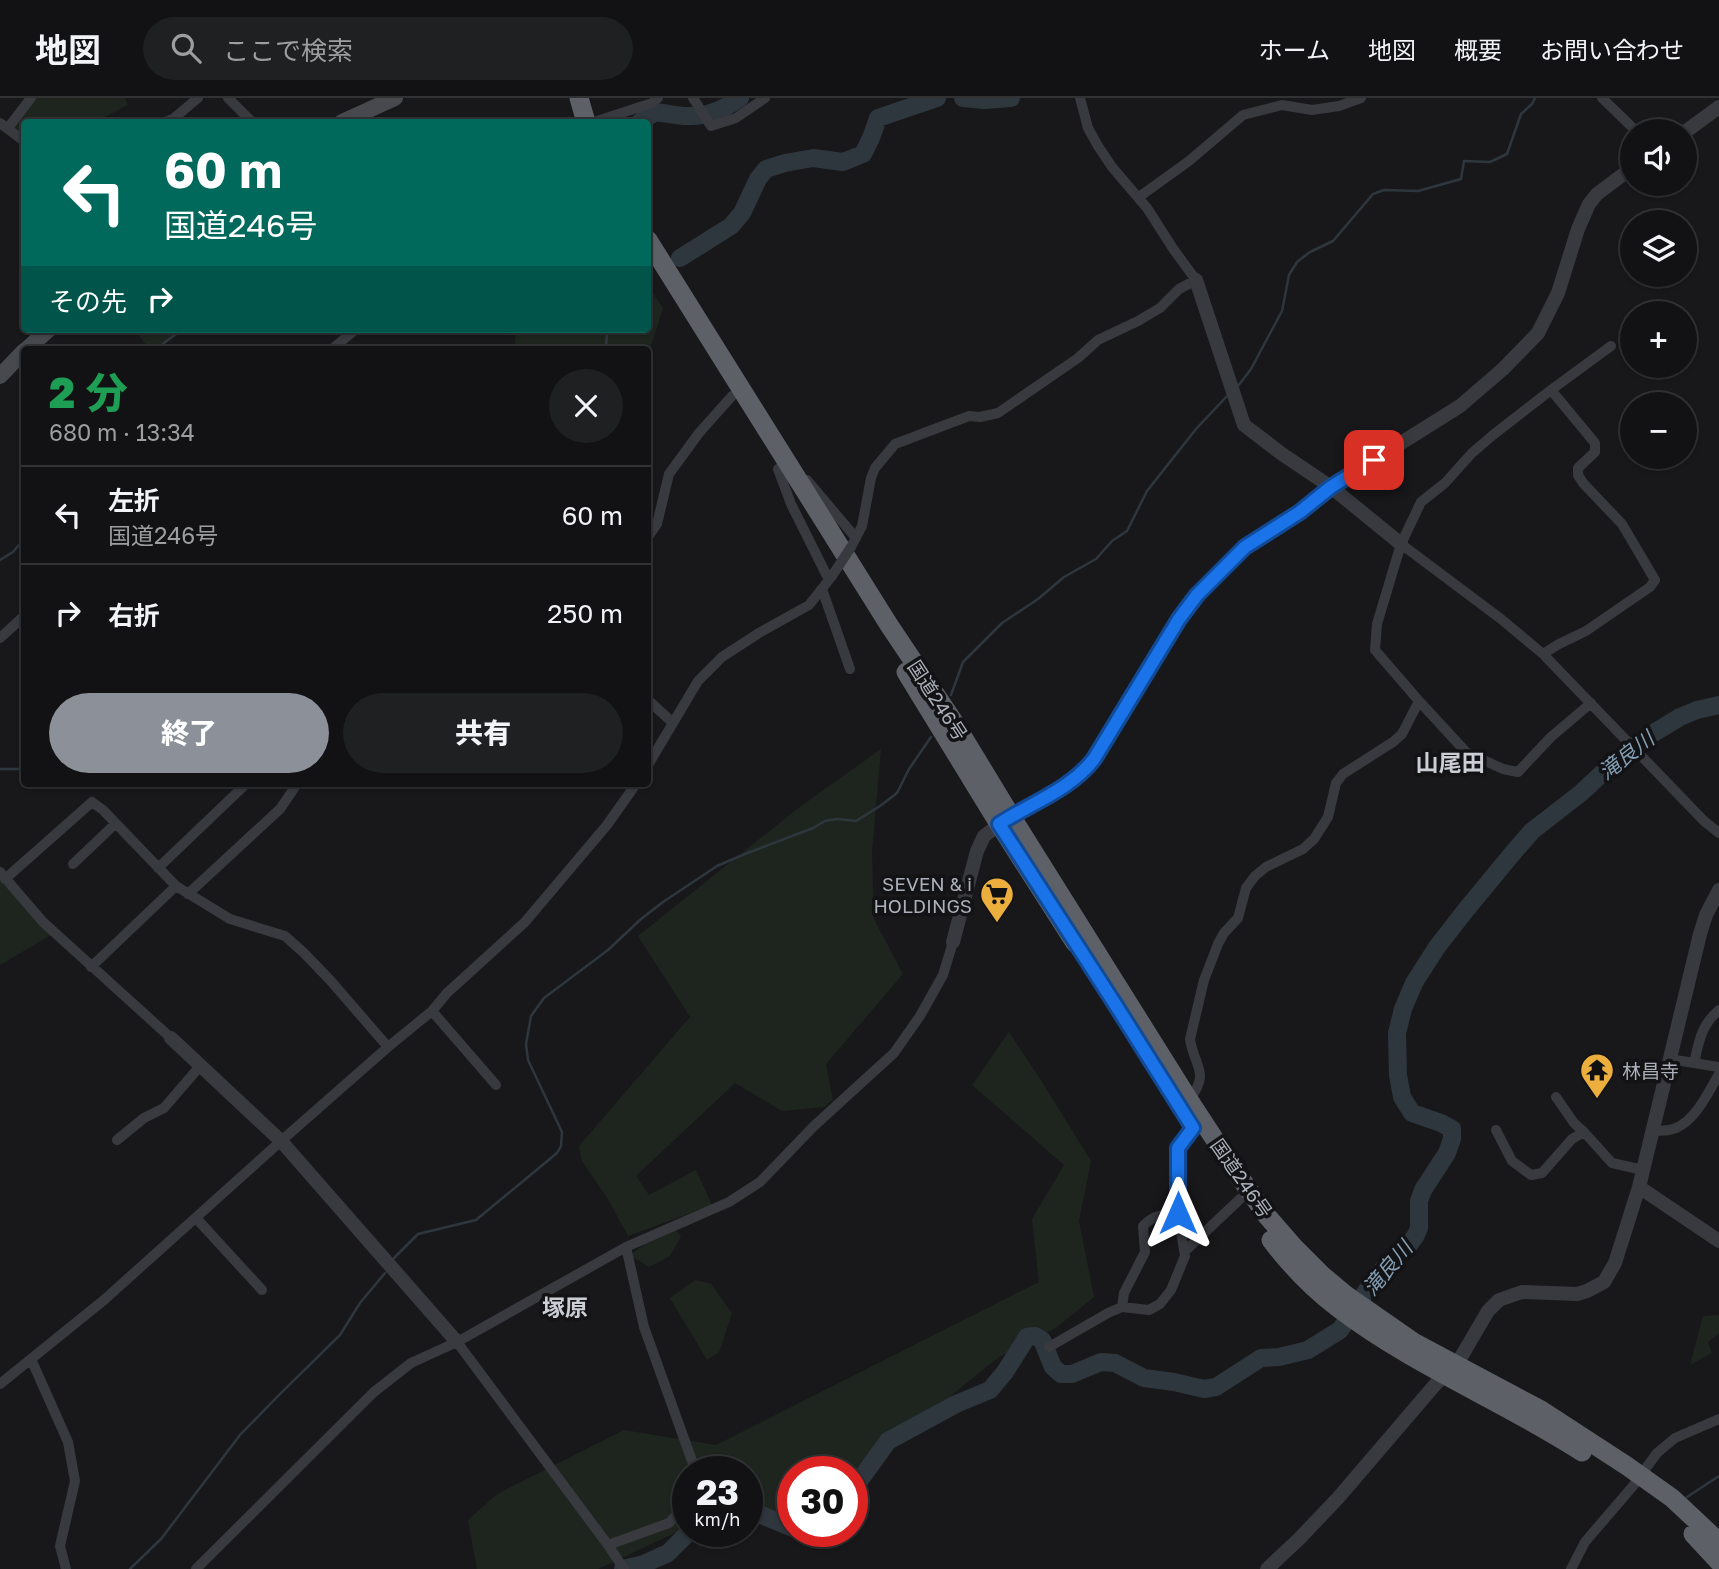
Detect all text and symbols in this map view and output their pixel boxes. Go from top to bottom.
search box [143,17,633,80]
icon: search [167,29,205,67]
text: 地図 [35,30,101,69]
text: ここで検索 [223,35,353,66]
text: ホーム [1259,35,1330,64]
text: 地図 [1368,35,1416,64]
text: 概要 [1454,35,1502,64]
text: お問い合わせ [1540,35,1684,64]
map controls [1620,119,1697,469]
button: sound [1620,119,1697,196]
text: 60 m [164,140,282,199]
icon: left [49,147,140,238]
text: 国道246号 [164,206,317,244]
button: layers [1620,210,1697,287]
icon: right [141,280,179,318]
text: その先 [49,286,127,317]
button: + [1620,301,1697,378]
text: 2 分 [49,367,128,417]
button: close [549,369,623,443]
button: − [1620,392,1697,469]
text: 680 m · 13:34 [49,418,195,446]
pin [1344,430,1404,490]
icon: arrive [1355,441,1393,479]
text: 左折 [108,485,160,516]
icon: left [49,496,87,534]
text: 60 m [562,500,623,531]
text: 国道246号 [108,521,218,549]
icon: right [49,594,87,632]
text: 250 m [547,598,623,629]
text: 右折 [108,600,160,631]
street label: 国道246号 [904,656,972,744]
button: 終了 [49,693,329,773]
button: 共有 [343,693,623,773]
water label: 滝良川 [1593,724,1660,785]
district label: 山尾田 [1416,748,1485,776]
place label: SEVEN & i HOLDINGS [873,872,972,917]
supermarket icon: SEVEN & i HOLDINGS [978,875,1016,924]
temple icon: 林昌寺 [1578,1051,1616,1100]
place label: 林昌寺 [1622,1059,1679,1082]
street label: 国道246号 [1206,1134,1278,1222]
position arrow [1141,1176,1215,1250]
water label: 滝良川 [1357,1234,1418,1300]
district label: 塚原 [542,1293,588,1321]
speed limit sign: 30 [777,1456,868,1547]
text: 23 [696,1471,739,1513]
text: km/h [695,1508,740,1530]

